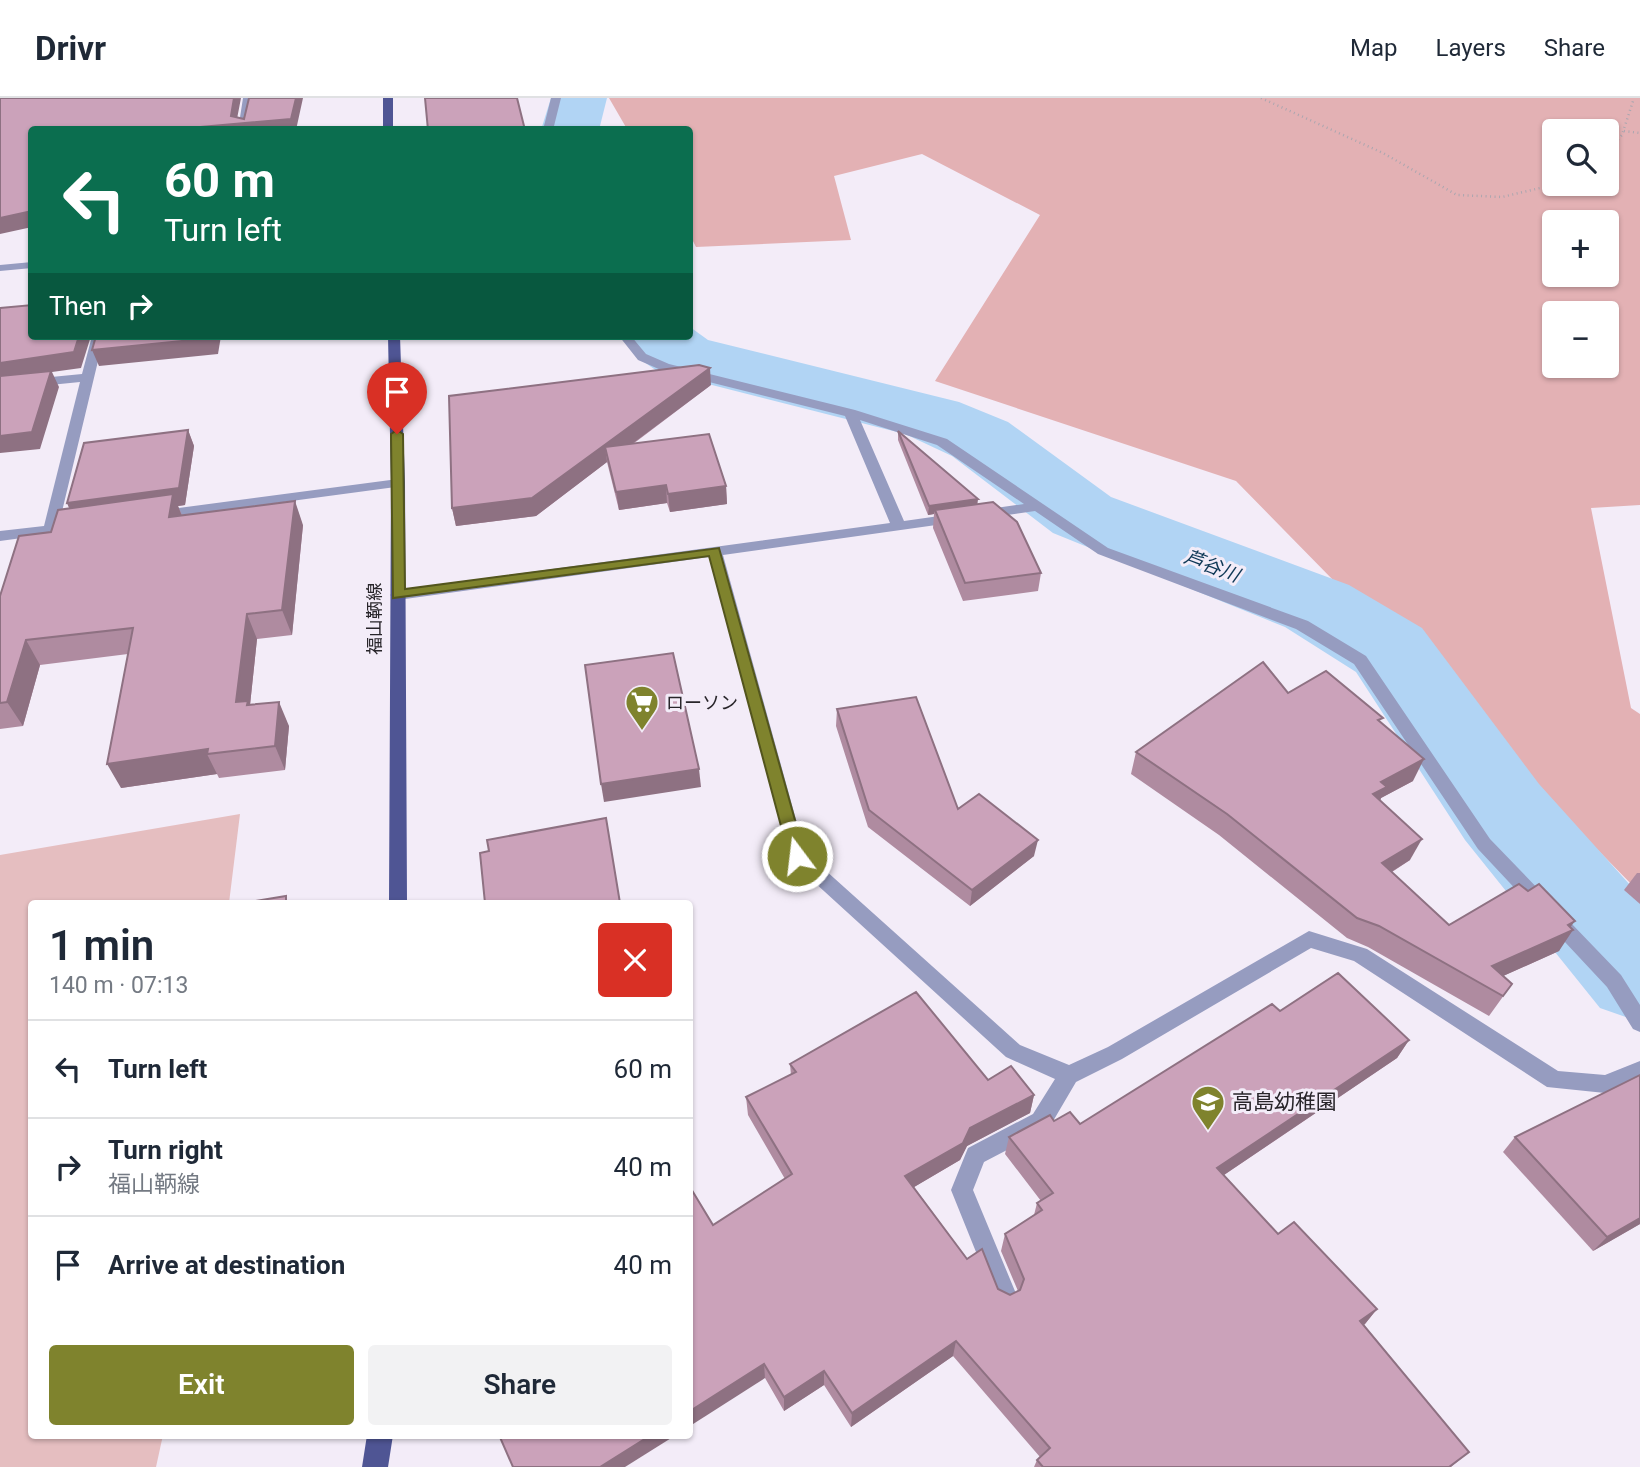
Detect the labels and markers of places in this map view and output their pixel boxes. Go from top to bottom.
pin [367,362,427,434]
supermarket icon: ローソン [623,683,661,732]
place label: ローソン [666,692,738,713]
school or university icon: 高島幼稚園 [1189,1083,1227,1132]
place label: 高島幼稚園 [1232,1090,1337,1114]

